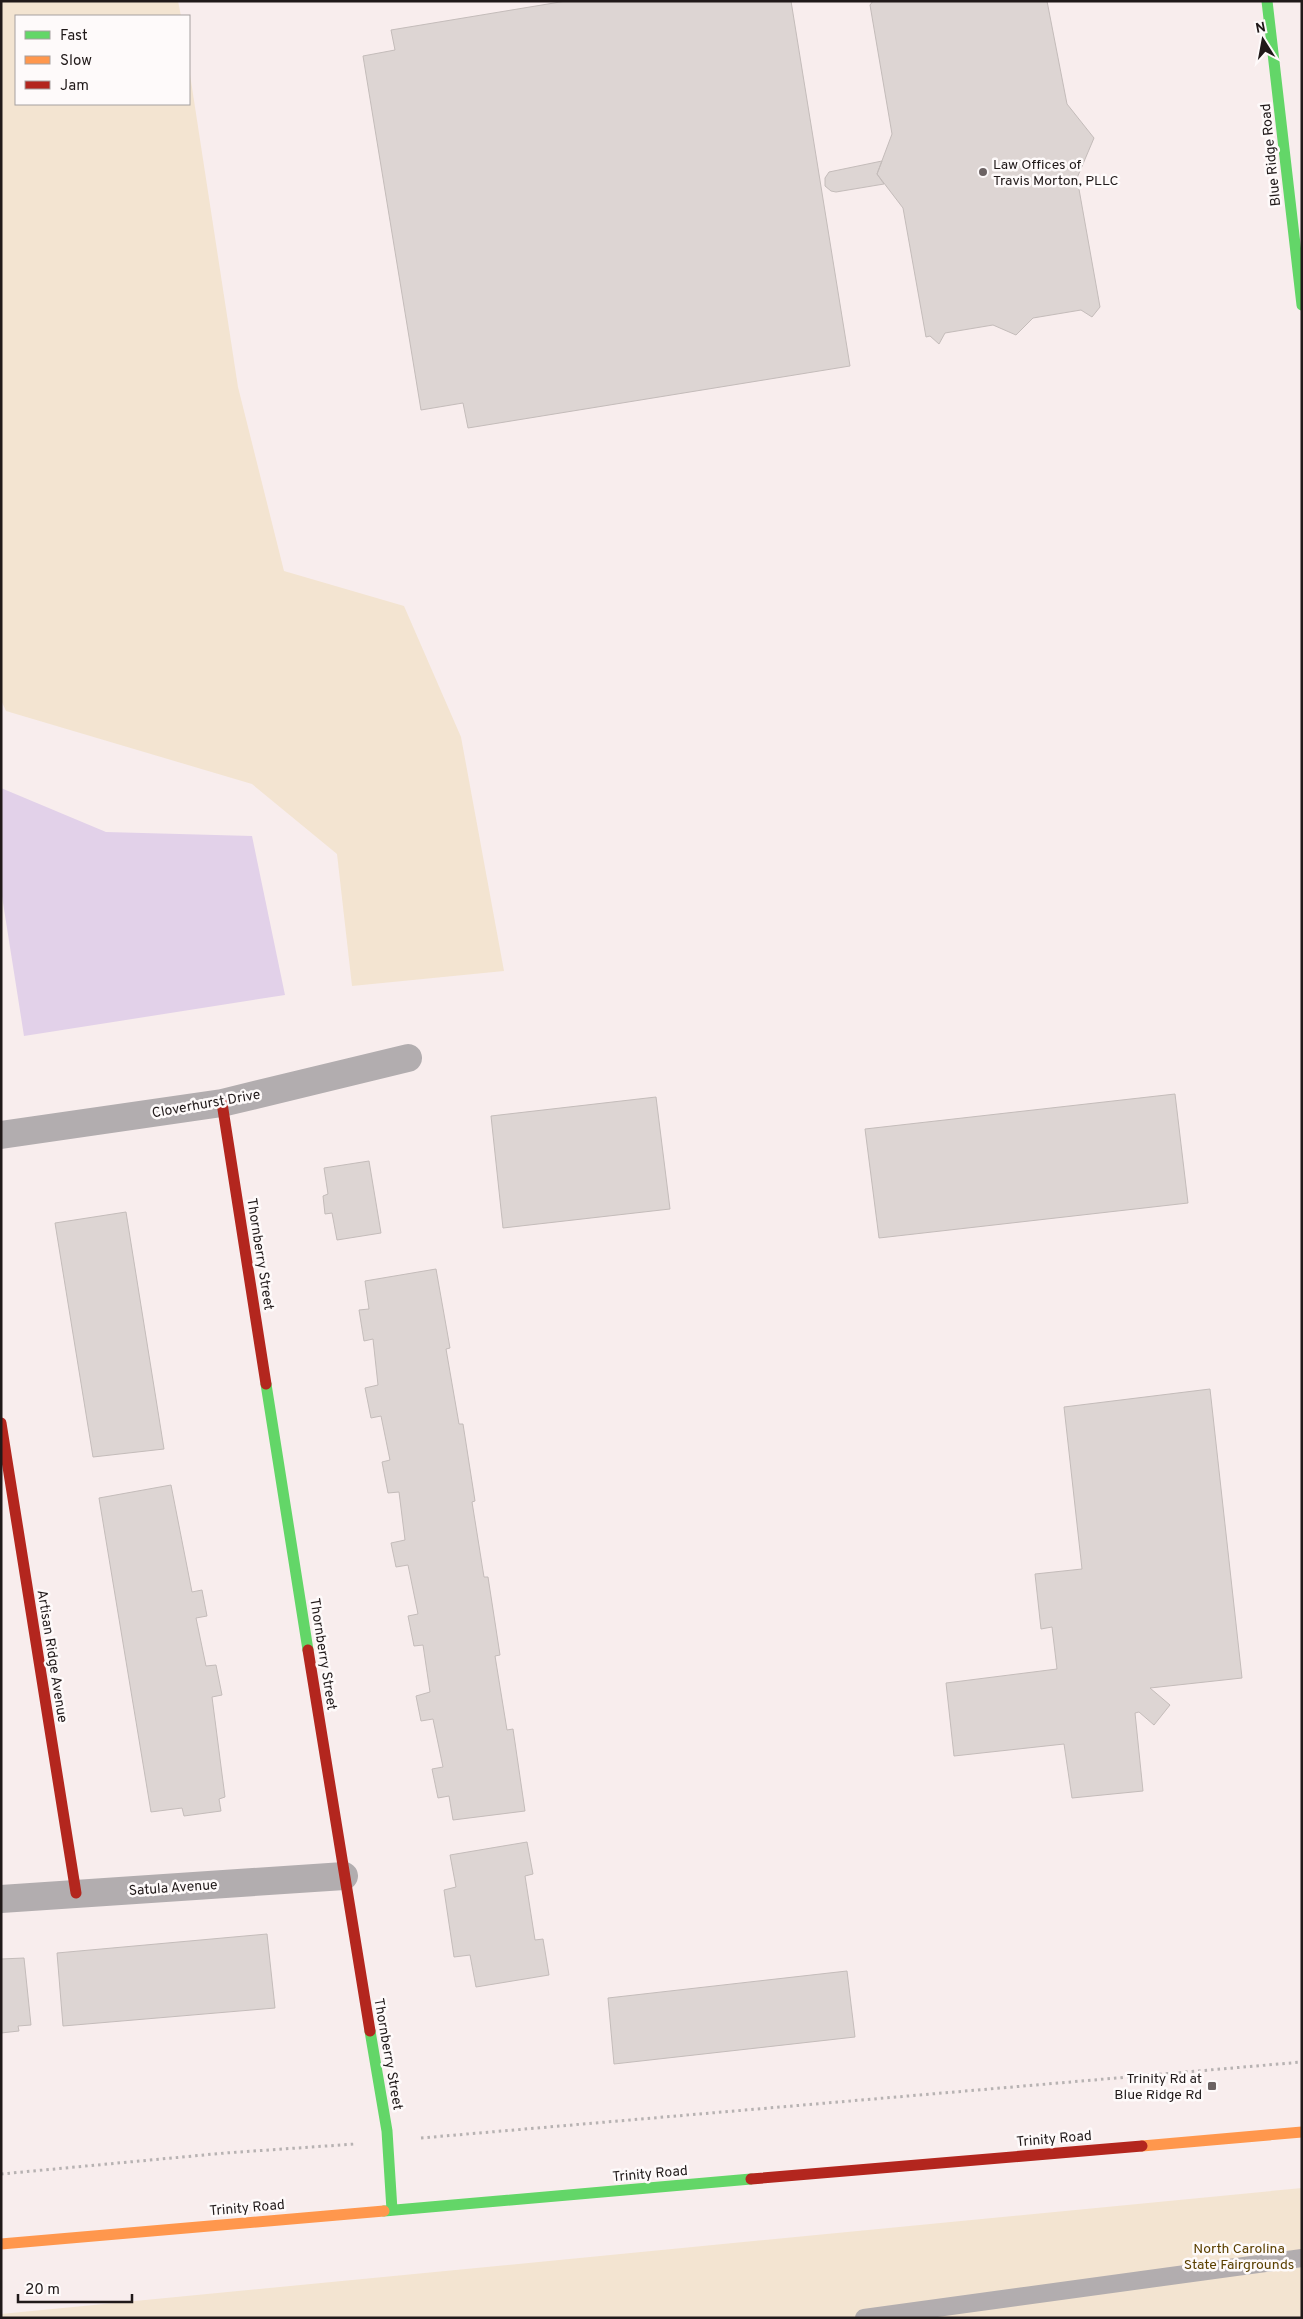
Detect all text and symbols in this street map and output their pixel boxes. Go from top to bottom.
legend [15,15,190,105]
north arrow [1238,15,1288,65]
text: N [1254,19,1267,38]
text: Fast [60,27,88,46]
text: Slow [60,52,92,71]
text: Jam [60,77,89,96]
street label: Blue Ridge Road [1258,103,1285,207]
place label: Law Offices of Travis Morton, PLLC [993,157,1119,190]
marker: Law Offices of Travis Morton, PLLC [977,166,989,178]
street label: Cloverhurst Drive [151,1087,262,1122]
street label: Thornberry Street [242,1197,277,1311]
street label: Artisan Ridge Avenue [33,1588,70,1724]
street label: Thornberry Street [305,1597,340,1711]
street label: Satula Avenue [128,1877,218,1900]
street label: Thornberry Street [369,1997,406,2111]
place label: Trinity Rd at Blue Ridge Rd [1114,2071,1202,2104]
marker: Trinity Rd at Blue Ridge Rd [1206,2080,1218,2092]
street label: Trinity Road [1016,2128,1092,2151]
street label: Trinity Road [612,2163,688,2186]
street label: Trinity Road [209,2197,285,2220]
park label: North Carolina State Fairgrounds [1184,2241,1294,2274]
scale bar [18,2272,131,2304]
text: 20 m [25,2281,60,2300]

